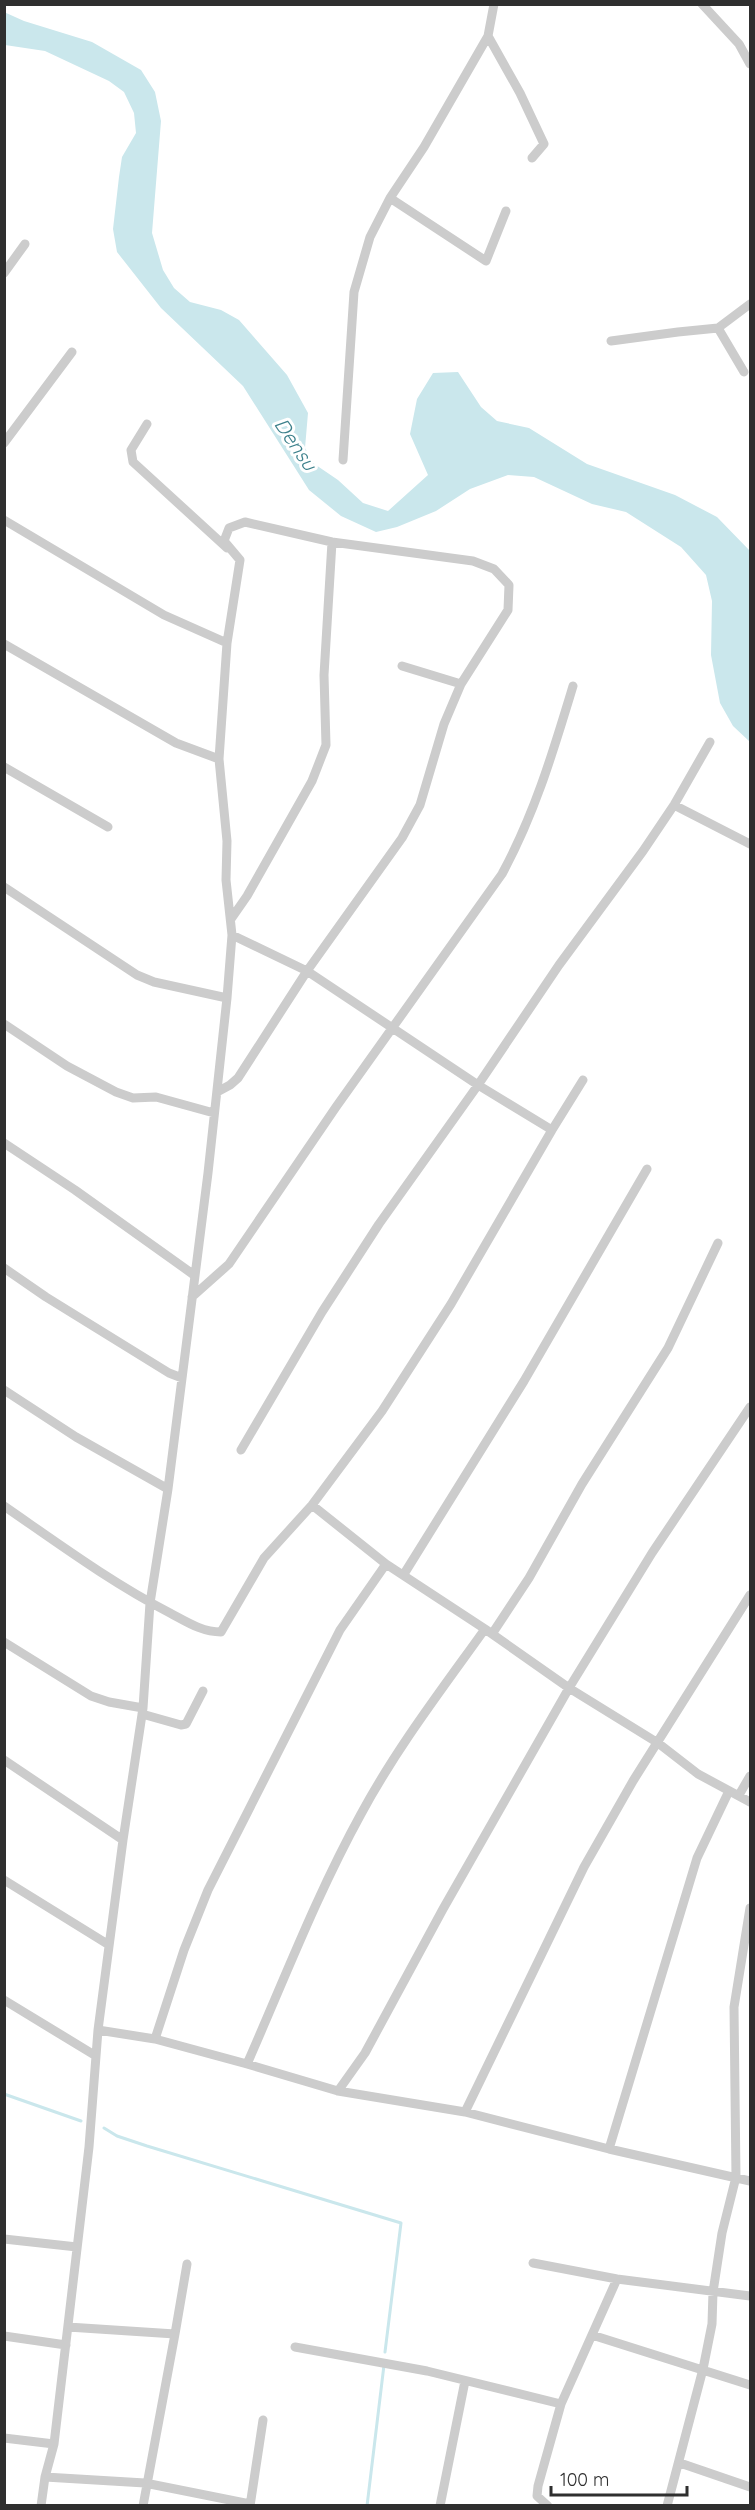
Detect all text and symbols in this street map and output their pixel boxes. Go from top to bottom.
water label: Densu [269,413,324,476]
scale bar [551,2459,688,2497]
text: 100 m [560,2468,609,2491]

